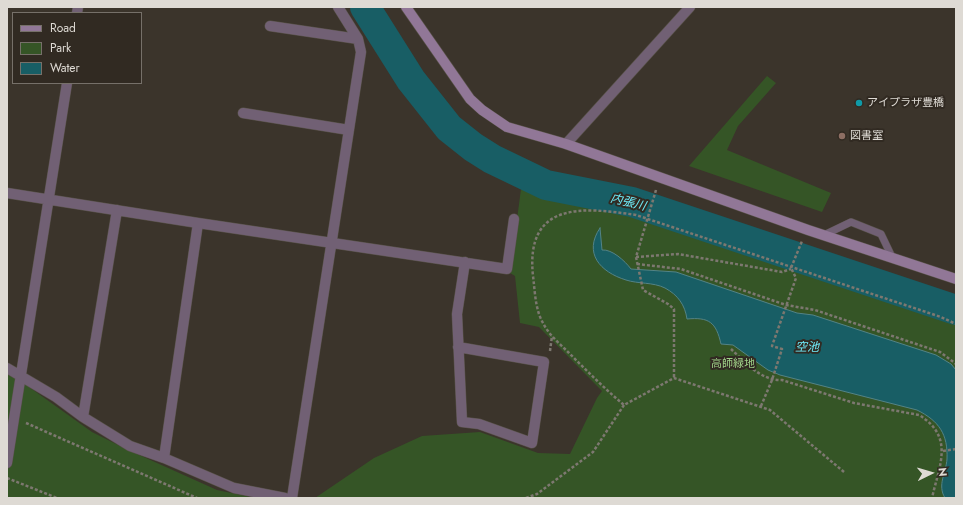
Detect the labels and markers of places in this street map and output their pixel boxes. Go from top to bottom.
place label: アイプラザ豊橋 [867,96,944,110]
marker: アイプラザ豊橋 [854,98,864,108]
place label: 図書室 [850,129,883,143]
marker: 図書室 [837,131,847,141]

